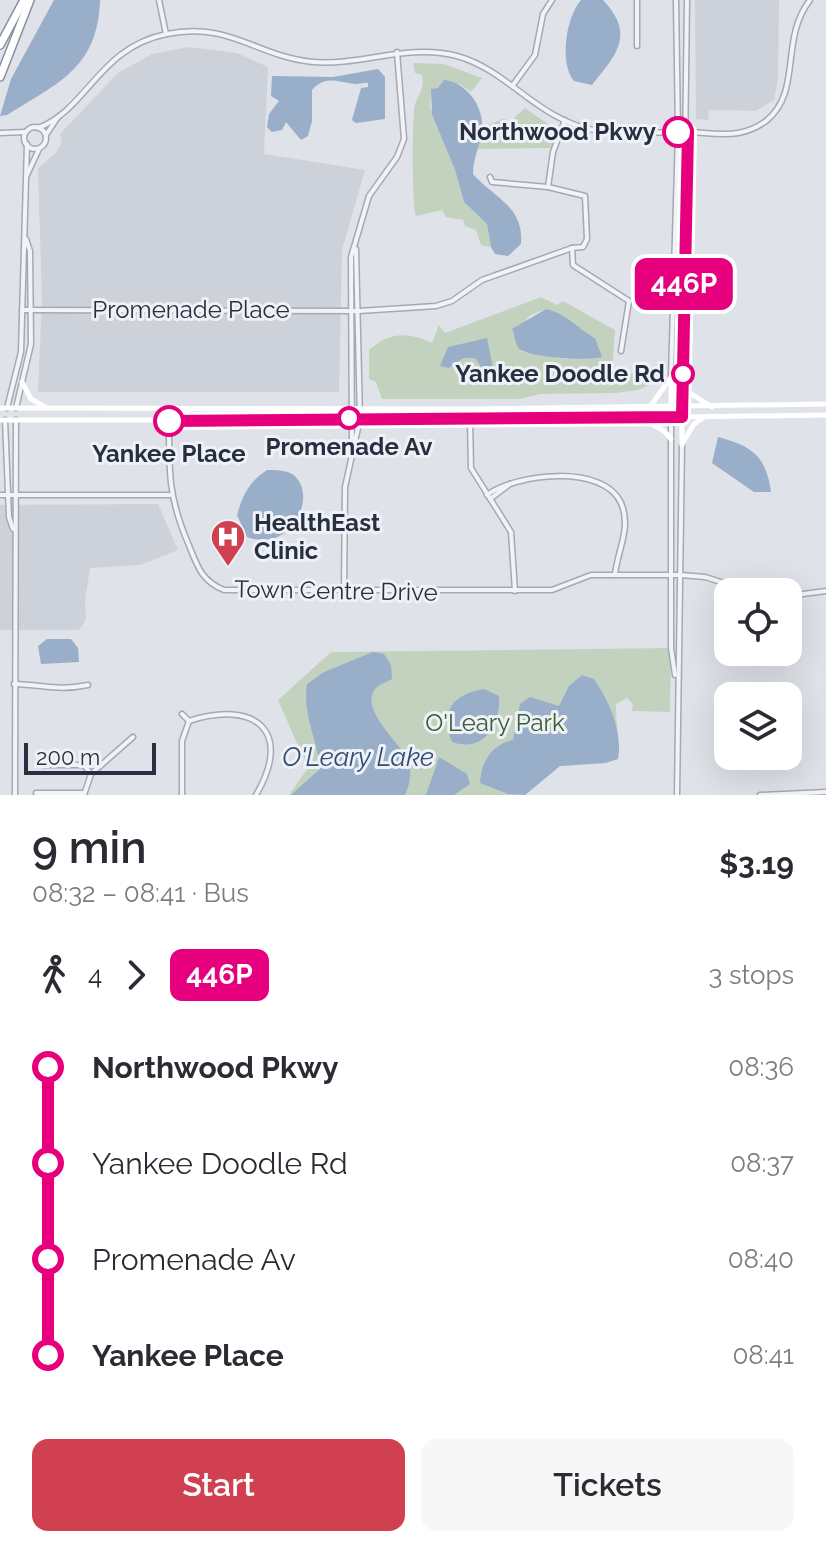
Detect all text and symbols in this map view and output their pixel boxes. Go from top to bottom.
place label: Northwood Pkwy [459,117,656,146]
marker: Northwood Pkwy [663,117,693,147]
line badge: 446P [628,258,740,310]
text: 446P [651,267,717,300]
street label: Promenade Place [92,295,290,324]
place label: Yankee Doodle Rd [455,359,665,388]
marker: Yankee Doodle Rd [672,363,694,385]
marker: Yankee Place [154,406,184,436]
marker: Promenade Av [338,407,360,429]
place label: Promenade Av [265,432,433,461]
place label: Yankee Place [92,439,246,468]
place label: HealthEast Clinic [254,508,380,565]
hospital icon: HealthEast Clinic [209,518,247,568]
street label: Town Centre Drive [234,574,438,607]
map controls [714,578,802,770]
button: locate [714,578,802,666]
button: layers [714,682,802,770]
park label: O'Leary Park [425,708,565,737]
scale bar [24,739,156,775]
water label: O'Leary Lake [282,742,434,772]
text: 200 m [36,744,100,770]
text: 9 min [32,822,147,873]
text: $3.19 [719,846,794,881]
text: 08:32 – 08:41 · Bus [32,878,249,908]
icon: walk [32,953,76,997]
icon: forward [114,953,158,997]
text: 446P [186,958,253,991]
text: 4 [88,960,102,990]
text: 3 stops [708,960,794,990]
text: Northwood Pkwy [92,1050,338,1085]
text: 08:36 [728,1052,794,1082]
text: Yankee Doodle Rd [92,1146,348,1181]
text: 08:37 [730,1148,794,1178]
text: Promenade Av [92,1242,296,1277]
text: 08:40 [728,1244,794,1274]
text: Yankee Place [92,1338,284,1373]
text: 08:41 [732,1340,794,1370]
button: Start [32,1439,405,1531]
button: Tickets [421,1439,794,1531]

